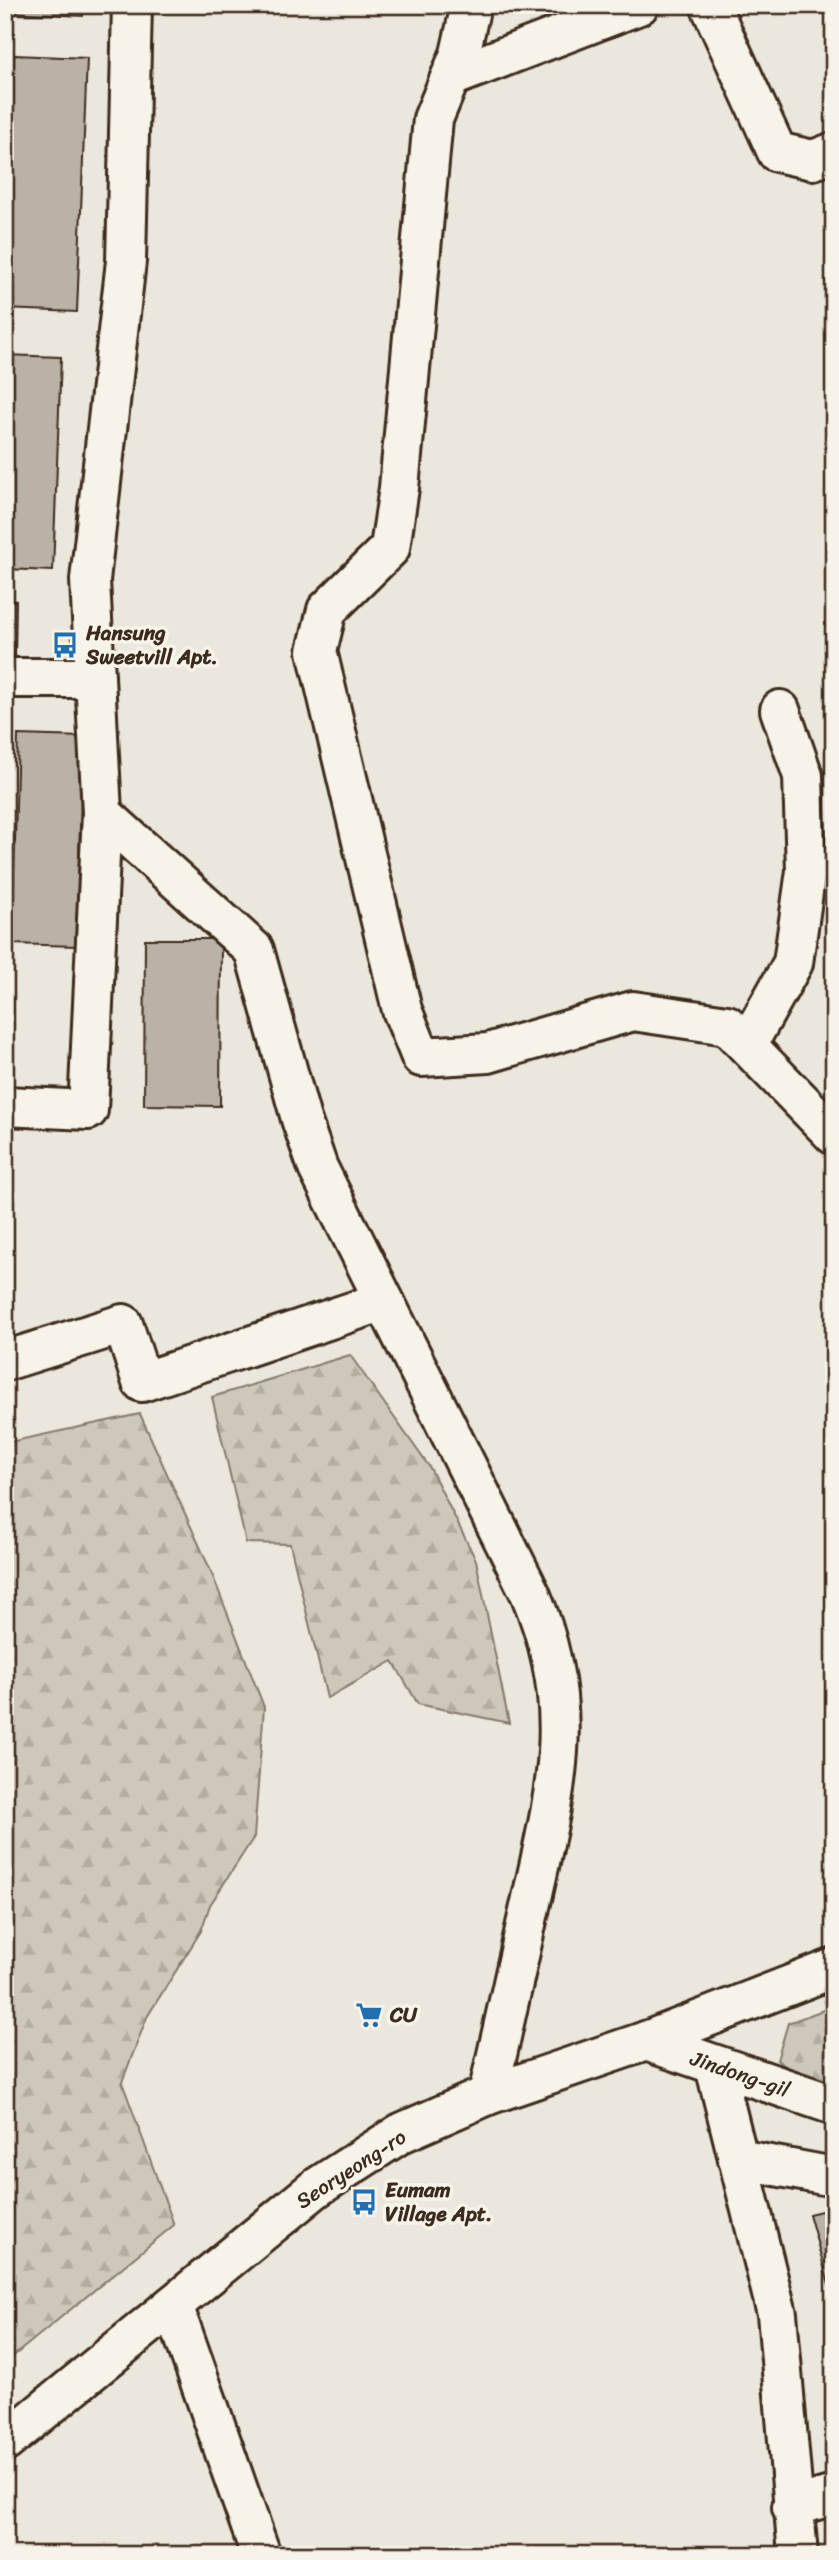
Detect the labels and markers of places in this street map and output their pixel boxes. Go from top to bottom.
place label: Hansung Sweetvill Apt. [85,614,218,676]
bus stop icon: Hansung Sweetvill Apt. [50,630,80,660]
place label: CU [389,1996,418,2034]
supermarket icon: CU [354,2000,384,2030]
place label: Eumam Village Apt. [385,2171,492,2233]
bus stop icon: Eumam Village Apt. [349,2187,379,2217]

